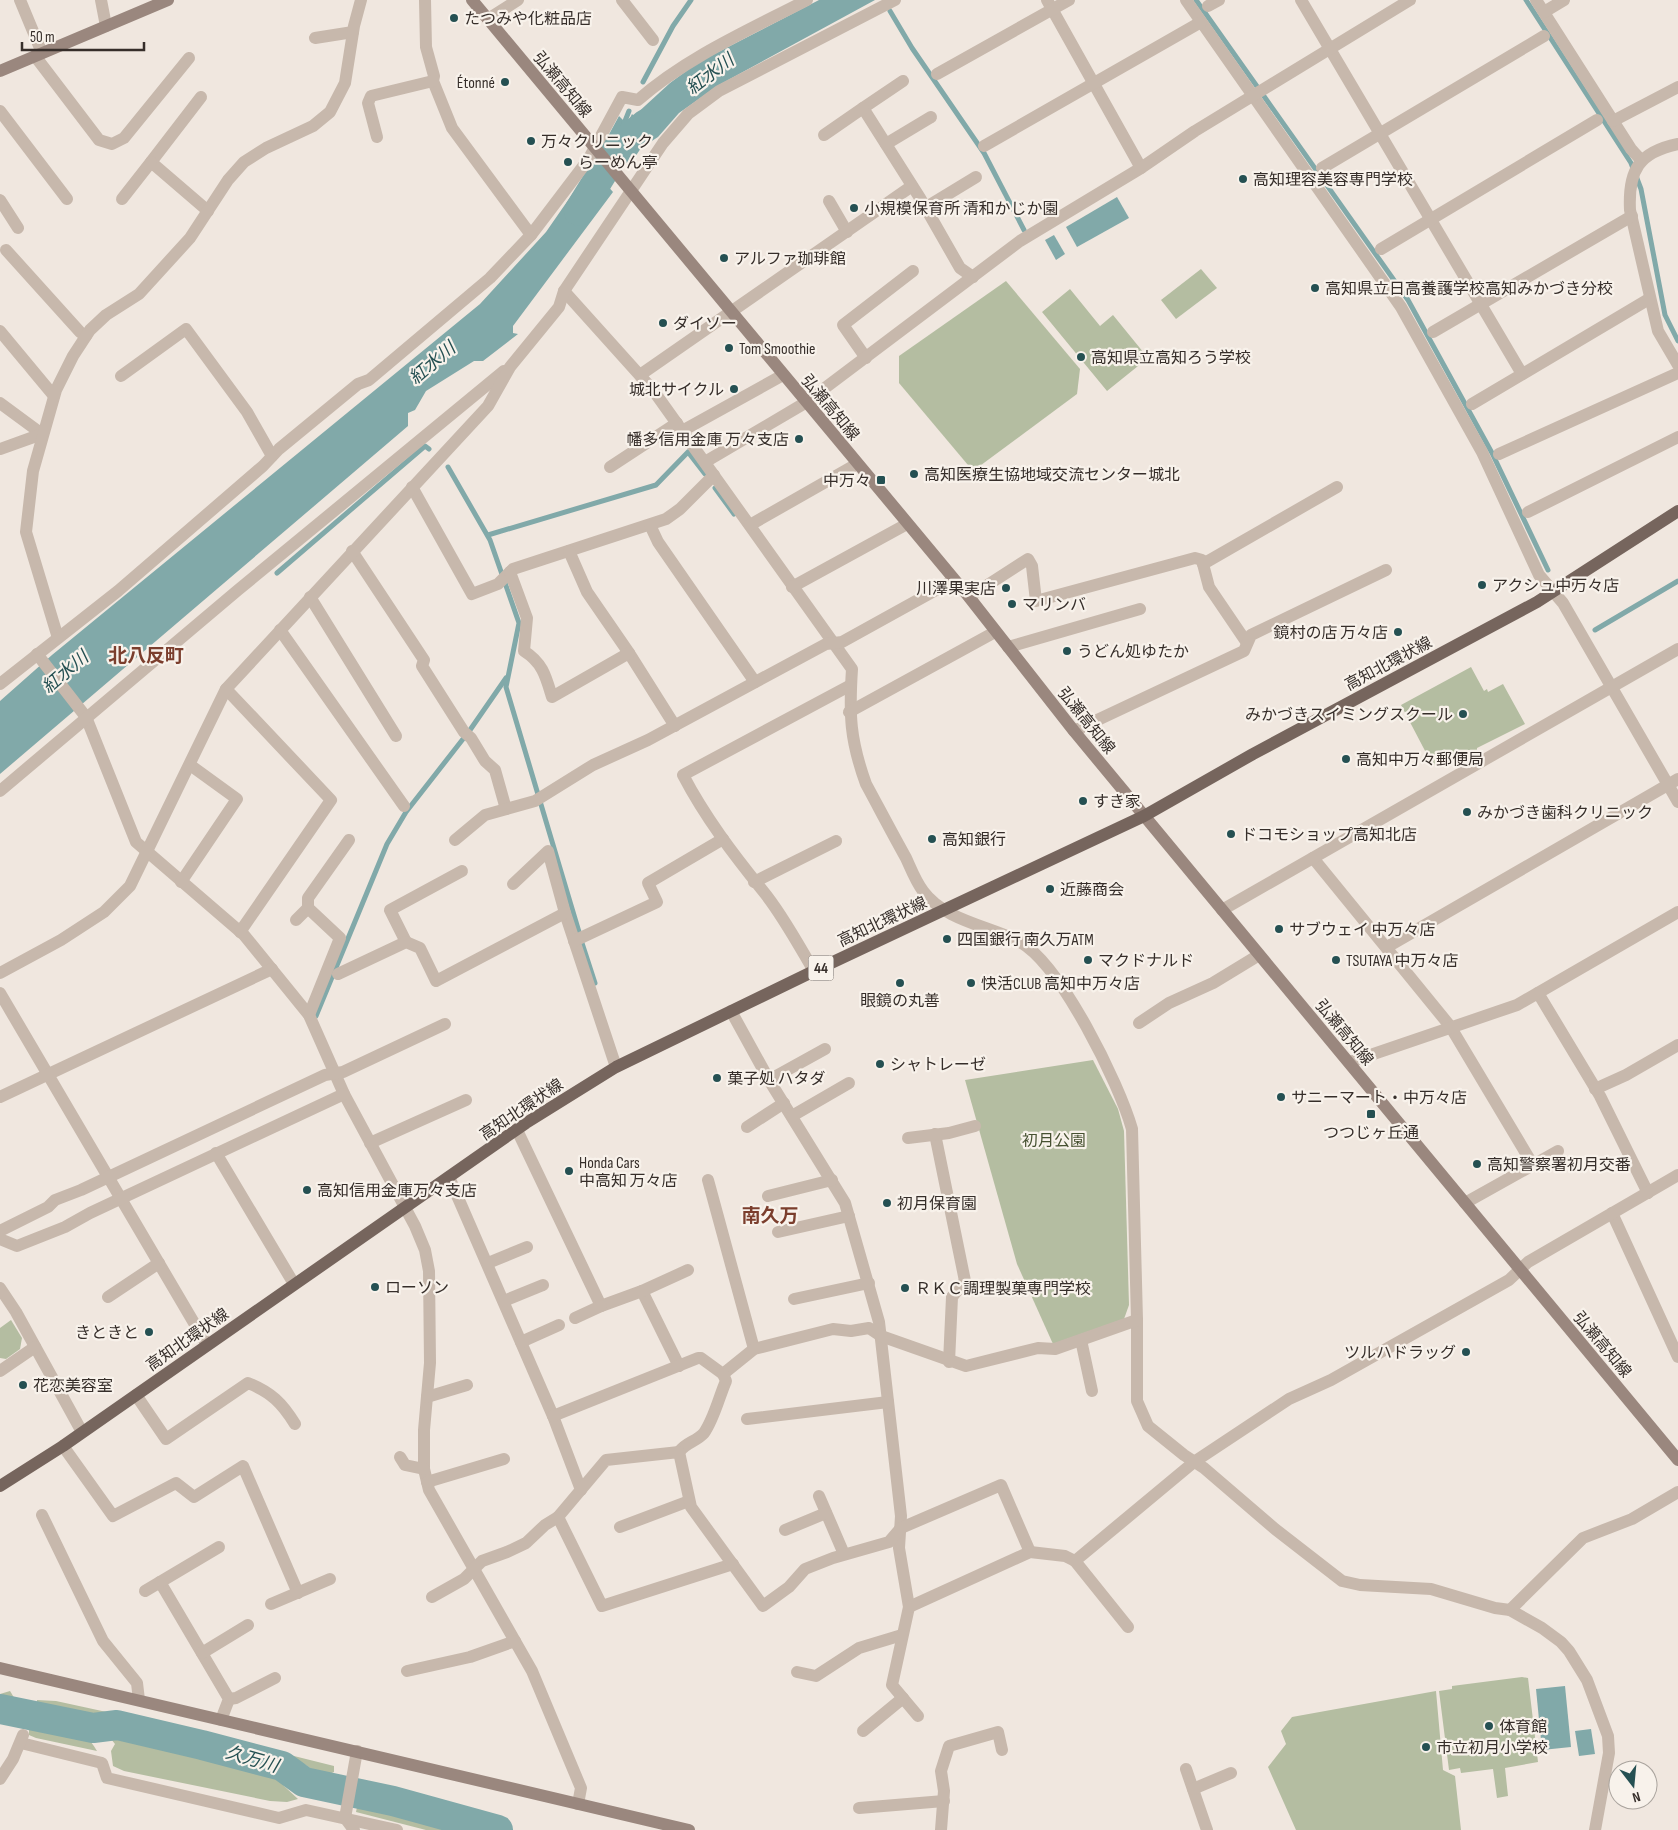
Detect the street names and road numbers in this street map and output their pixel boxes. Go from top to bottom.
street label: 弘瀬高知線 [529,48,595,122]
street label: 弘瀬高知線 [797,371,863,445]
street label: 高知北環状線 [1342,633,1436,695]
street label: 弘瀬高知線 [1053,684,1118,758]
street label: 高知北環状線 [835,893,930,951]
road number: 44 [808,956,834,980]
street label: 弘瀬高知線 [1311,996,1377,1070]
street label: 高知北環状線 [477,1076,567,1145]
street label: 高知北環状線 [143,1305,233,1376]
street label: 弘瀬高知線 [1569,1308,1635,1382]

